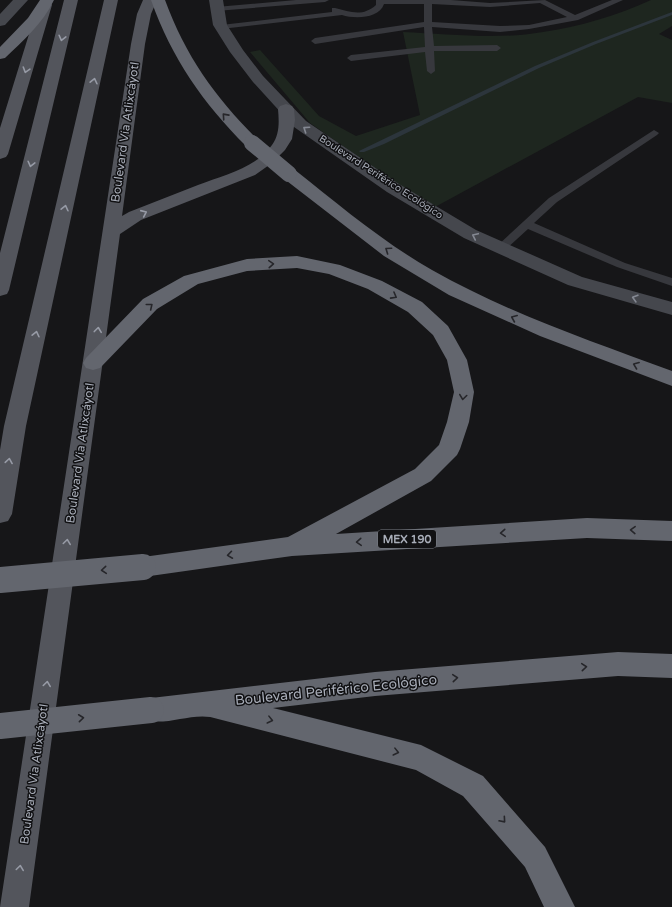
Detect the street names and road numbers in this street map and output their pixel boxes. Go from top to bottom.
street label: Boulevard Vía Atlixcáyotl [108,61,142,203]
street label: Boulevard Periférico Ecológico [317,132,445,222]
street label: Boulevard Vía Atlixcáyotl [63,382,97,524]
road number: MEX 190 [378,530,436,548]
street label: Boulevard Periférico Ecológico [234,671,438,709]
street label: Boulevard Vía Atlixcáyotl [17,703,51,845]

